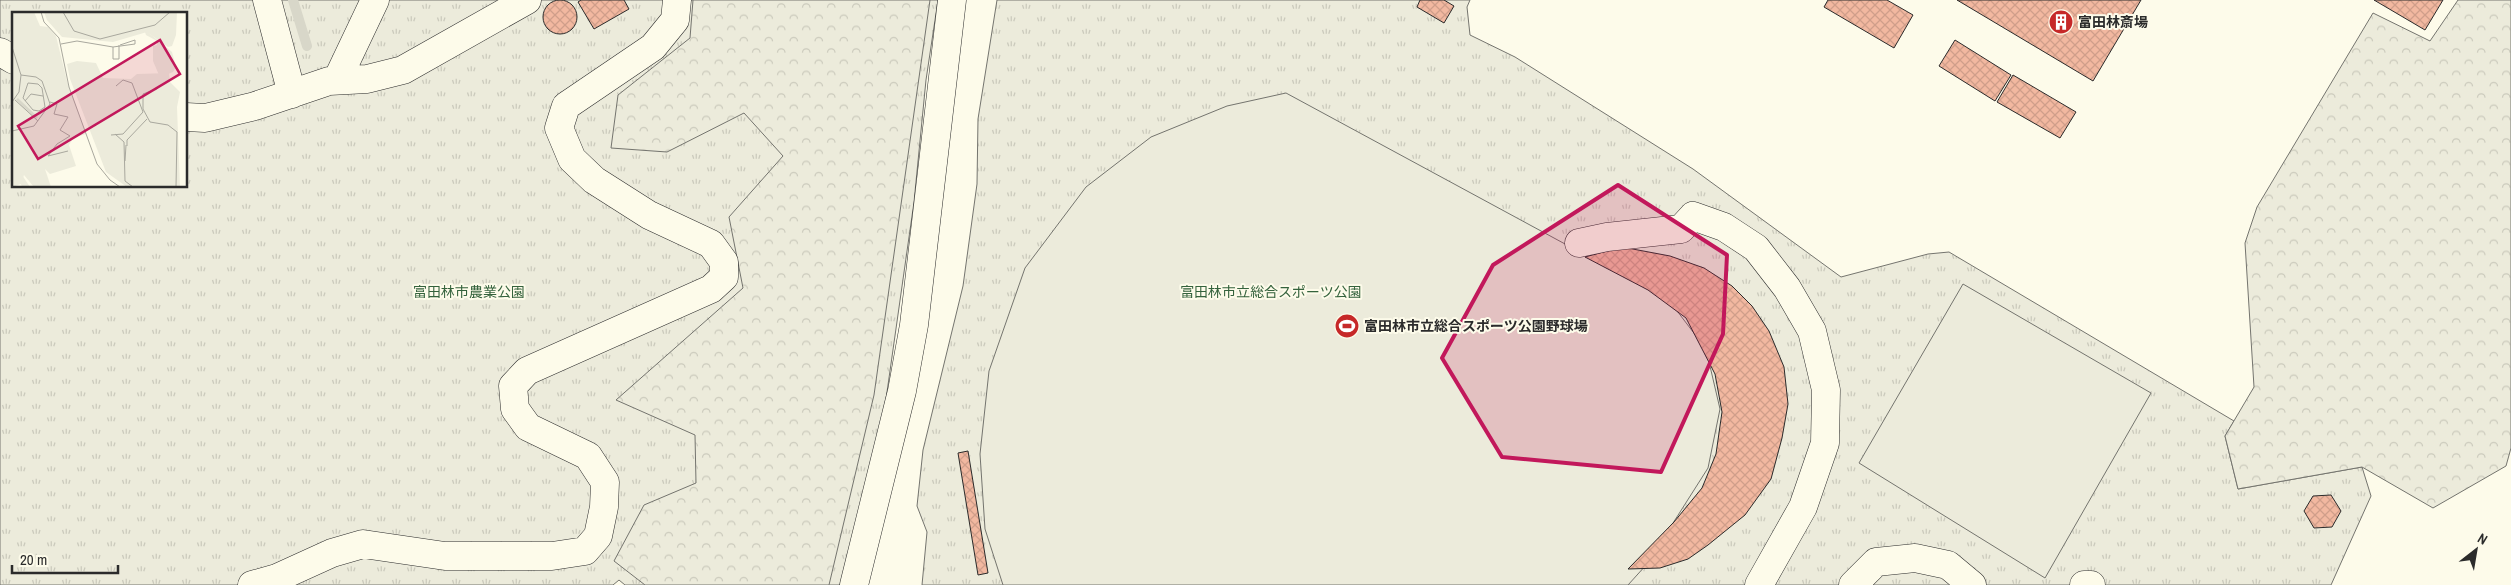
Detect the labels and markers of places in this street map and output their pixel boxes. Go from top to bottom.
building icon: 富田林斎場 [2048,9,2074,35]
place label: 富田林斎場 [2078,13,2148,31]
sports icon: 富田林市立総合スポーツ公園野球場 [1334,313,1360,339]
place label: 富田林市立総合スポーツ公園野球場 [1364,317,1588,335]

